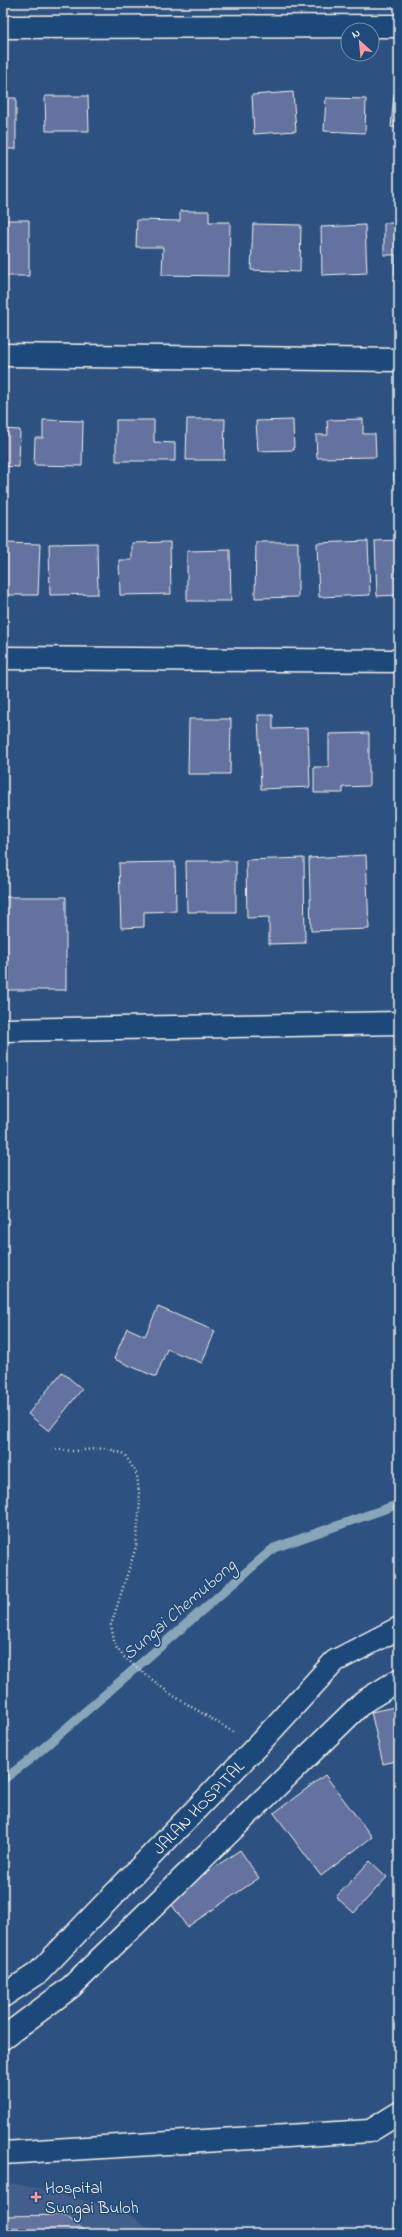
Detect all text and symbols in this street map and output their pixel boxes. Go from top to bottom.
north arrow [340,22,380,62]
text: N [349,25,363,43]
water label: Sungai Chemubong [118,1553,243,1667]
street label: JALAN HOSPITAL [148,1755,251,1861]
place label: Hospital Sungai Buloh [45,2176,138,2223]
marker: Hospital Sungai Buloh [30,2191,42,2203]

